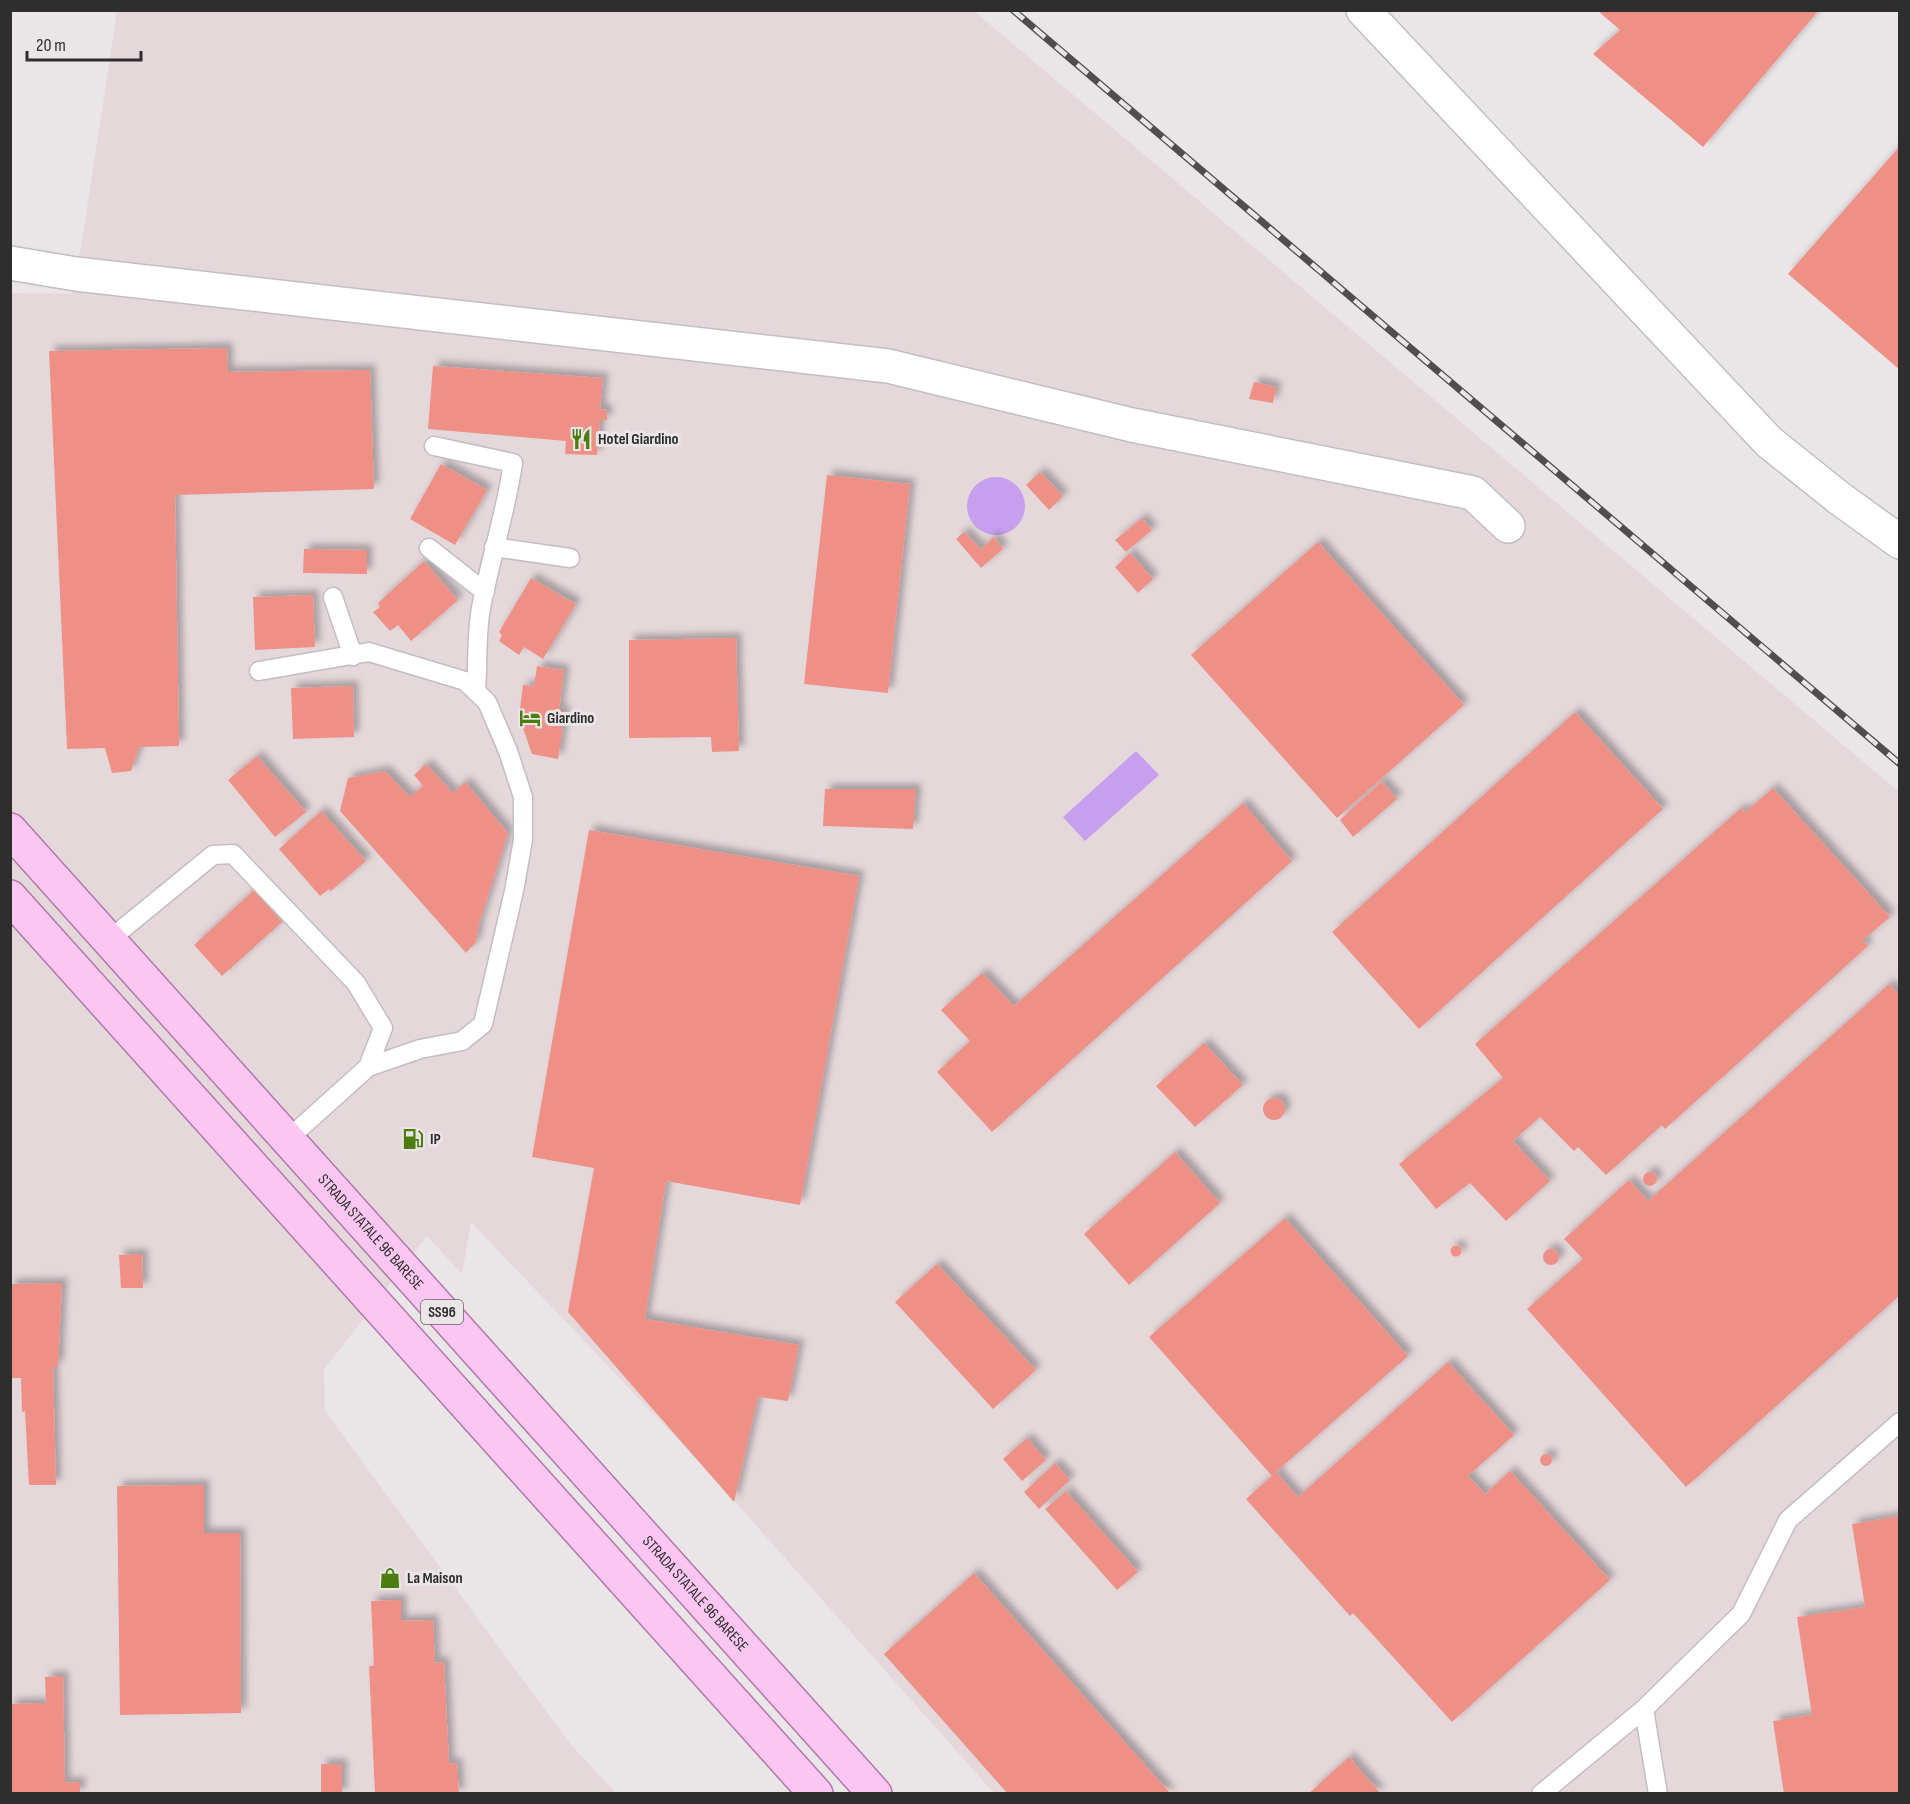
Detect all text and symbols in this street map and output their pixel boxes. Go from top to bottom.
scale bar [27,24,141,62]
text: 20 m [36,35,66,56]
restaurant icon: Hotel Giardino [569,427,593,451]
place label: Hotel Giardino [598,430,679,449]
hotel icon: Giardino [518,706,542,730]
place label: Giardino [547,709,594,728]
fuel station icon: IP [401,1127,425,1151]
place label: IP [430,1130,441,1149]
street label: STRADA STATALE 96 BARESE [314,1170,427,1294]
road number: SS96 [421,1300,463,1324]
street label: STRADA STATALE 96 BARESE [638,1532,752,1655]
shop icon: La Maison [378,1566,402,1590]
place label: La Maison [407,1569,463,1588]

